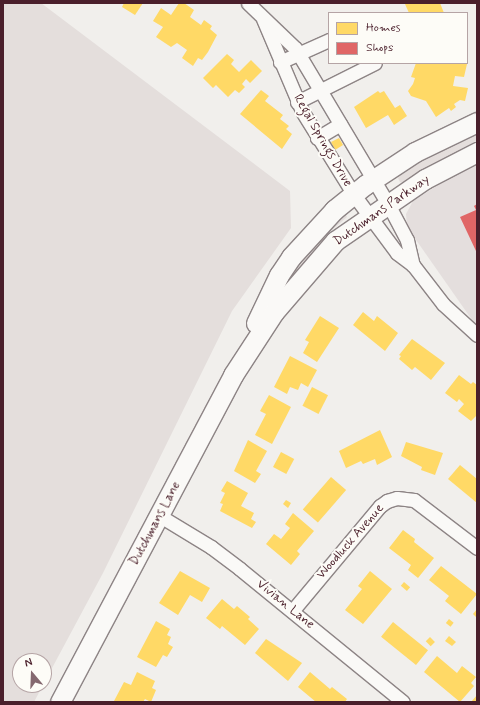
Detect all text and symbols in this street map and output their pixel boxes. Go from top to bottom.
legend [328,12,468,64]
text: Homes [366,20,401,36]
text: Shops [366,40,393,56]
street label: Regal Springs Drive [289,92,355,190]
street label: Dutchmans Parkway [331,172,433,250]
street label: Dutchmans Lane [127,479,185,569]
street label: Woodluck Avenue [314,501,388,583]
street label: Vivian Lane [253,577,317,633]
north arrow [12,653,52,693]
text: N [23,655,34,670]

